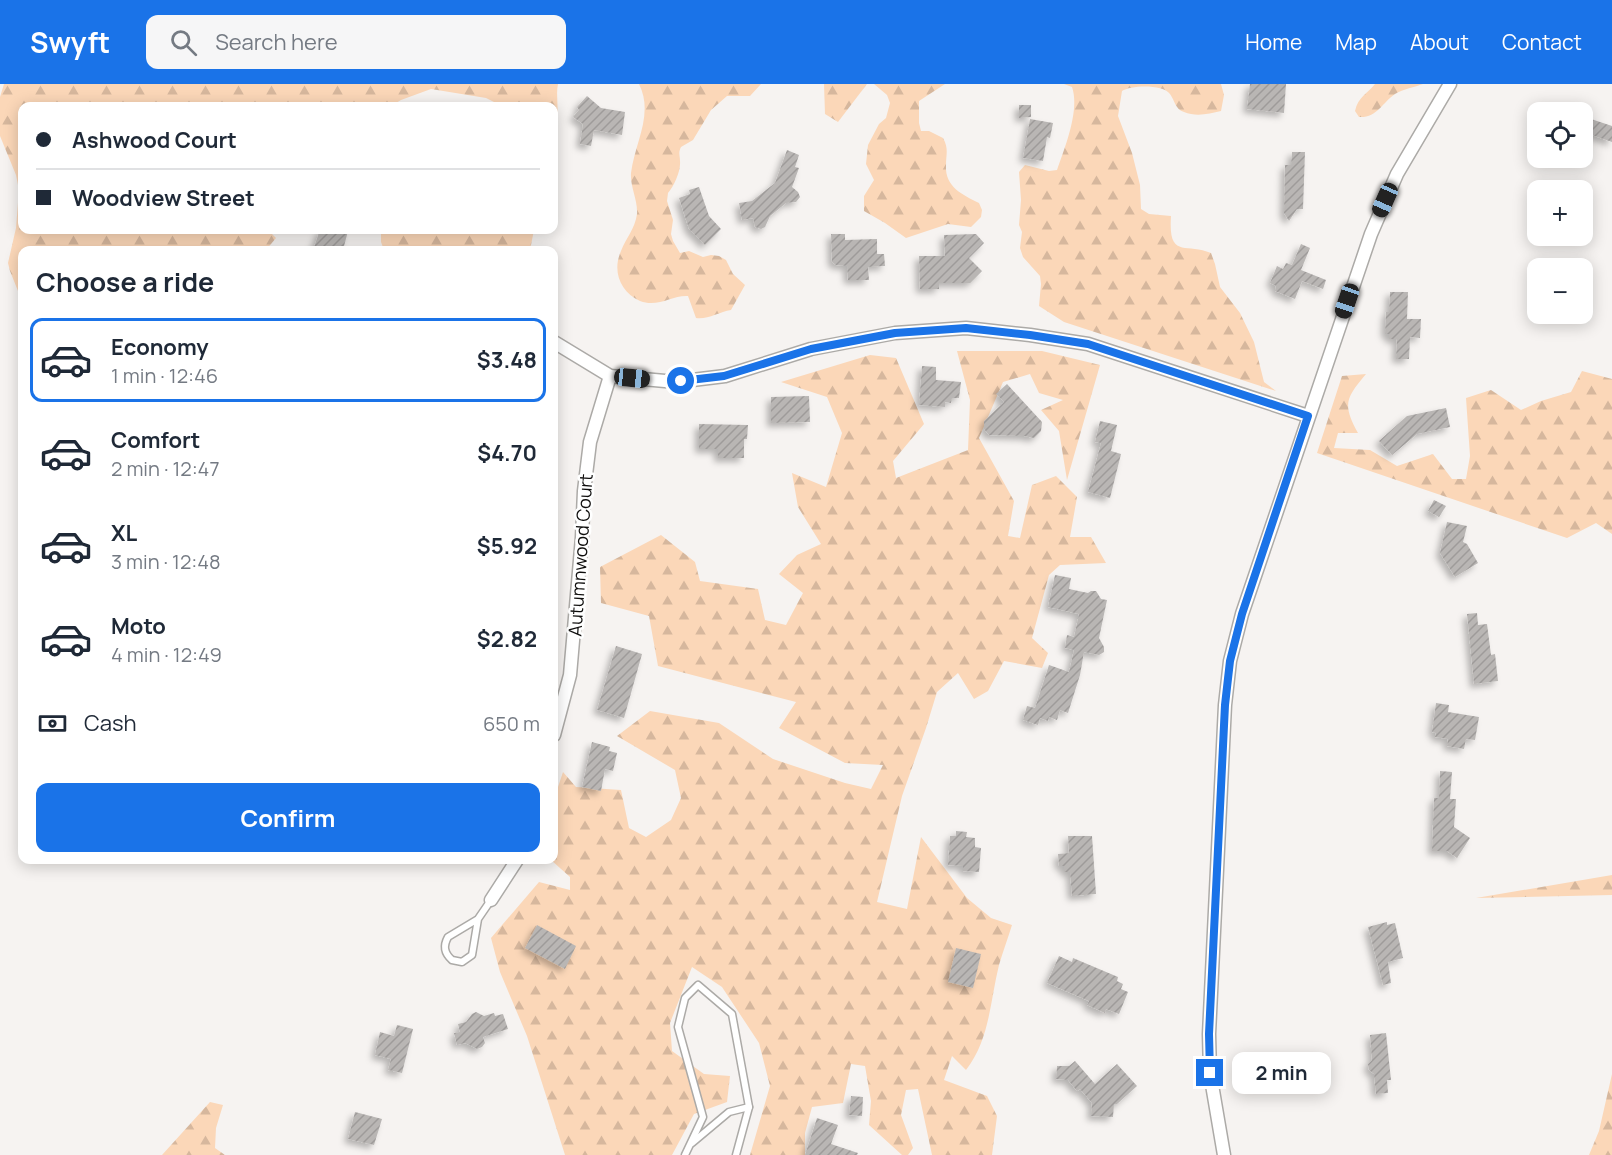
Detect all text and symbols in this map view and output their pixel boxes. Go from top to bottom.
search box [146,15,566,69]
text: Swyft [30,23,110,61]
icon: search [167,26,200,59]
text: Search here [215,27,338,57]
text: Home [1245,28,1302,56]
text: Map [1335,28,1377,56]
text: About [1410,28,1469,56]
text: Contact [1502,28,1582,56]
map controls [1527,102,1593,324]
button: locate [1527,102,1593,168]
text: Ashwood Court [72,125,237,155]
car [1369,180,1401,220]
button: + [1527,180,1593,246]
text: Woodview Street [72,183,255,213]
button: − [1527,258,1593,324]
text: Choose a ride [36,263,214,300]
car [1333,281,1361,321]
text: Economy [111,332,209,362]
icon: car [39,333,93,387]
text: $3.48 [477,345,537,375]
text: 1 min · 12:46 [111,362,218,389]
car [613,367,651,389]
route start [667,367,694,394]
text: Comfort [111,425,200,455]
icon: car [39,426,93,480]
text: $4.70 [477,438,537,468]
text: 2 min · 12:47 [111,455,219,482]
street label: Autumnwood Court [562,473,598,637]
text: XL [111,518,137,548]
icon: car [39,519,93,573]
text: $5.92 [477,531,537,561]
text: 3 min · 12:48 [111,548,221,575]
text: Moto [111,611,166,641]
icon: car [39,612,93,666]
text: $2.82 [477,624,537,654]
text: 4 min · 12:49 [111,641,222,668]
icon: cash [36,707,69,740]
text: Cash [84,708,137,738]
text: 650 m [483,710,540,737]
button: Confirm [36,783,540,852]
callout: 2 min [1231,1052,1330,1094]
route end [1196,1059,1223,1086]
text: 2 min [1255,1059,1308,1086]

